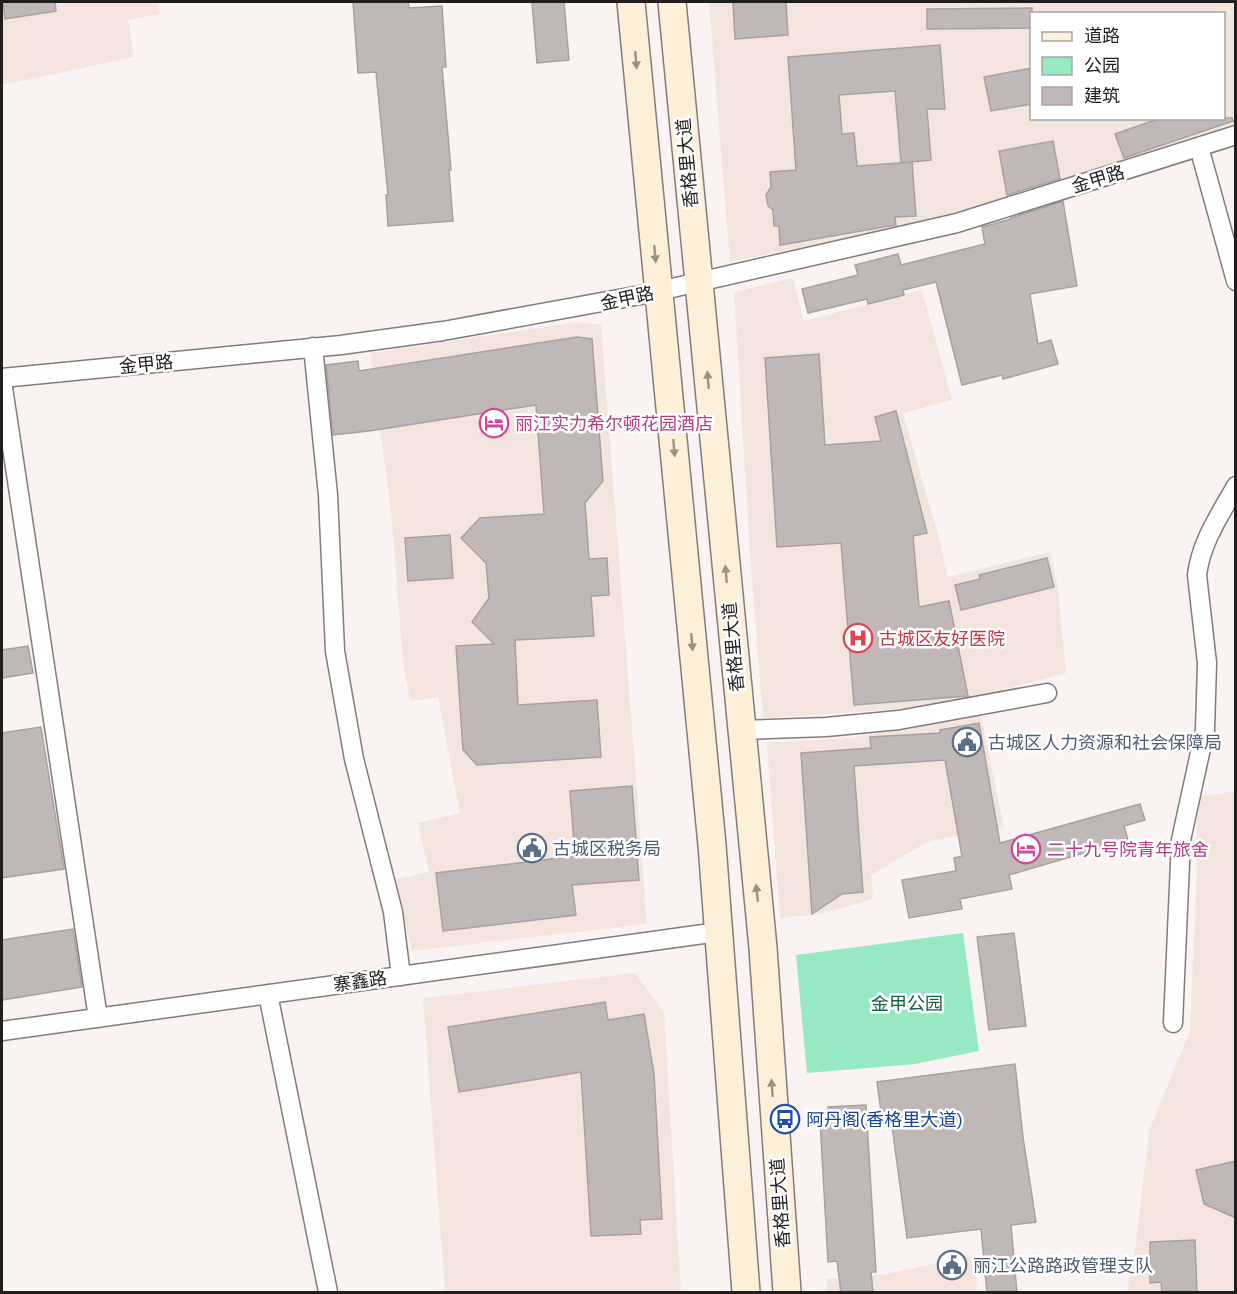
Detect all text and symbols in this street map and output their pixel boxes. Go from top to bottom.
legend [1030,12,1225,120]
text: 道路 [1084,25,1120,46]
one-way arrow [631,50,641,69]
text: 公园 [1084,55,1120,76]
text: 建筑 [1084,85,1120,106]
street label: 香格里大道 [673,117,701,209]
street label: 金甲路 [1069,161,1127,197]
one-way arrow [650,244,660,263]
street label: 金甲路 [598,282,656,314]
street label: 金甲路 [118,351,174,377]
one-way arrow [703,370,713,389]
hotel icon: 丽江实力希尔顿花园酒店 [478,407,510,439]
place label: 丽江实力希尔顿花园酒店 [515,413,713,434]
one-way arrow [669,439,679,458]
one-way arrow [721,564,731,583]
street label: 香格里大道 [719,601,747,693]
hospital icon: 古城区友好医院 [842,622,874,654]
place label: 古城区友好医院 [879,628,1005,649]
one-way arrow [687,633,697,652]
public building icon: 古城区人力资源和社会保障局 [951,726,983,758]
place label: 古城区人力资源和社会保障局 [988,732,1222,753]
public building icon: 古城区税务局 [516,832,548,864]
hotel icon: 二十九号院青年旅舍 [1010,833,1042,865]
place label: 古城区税务局 [553,838,661,859]
place label: 二十九号院青年旅舍 [1047,839,1209,860]
one-way arrow [752,884,762,903]
street label: 寨鑫路 [332,967,388,995]
park label: 金甲公园 [871,993,943,1014]
one-way arrow [767,1078,776,1097]
bus stop icon: 阿丹阁(香格里大道) [769,1103,801,1135]
place label: 阿丹阁(香格里大道) [806,1109,963,1130]
street label: 香格里大道 [766,1157,794,1249]
public building icon: 丽江公路路政管理支队 [936,1249,968,1281]
place label: 丽江公路路政管理支队 [973,1255,1153,1276]

